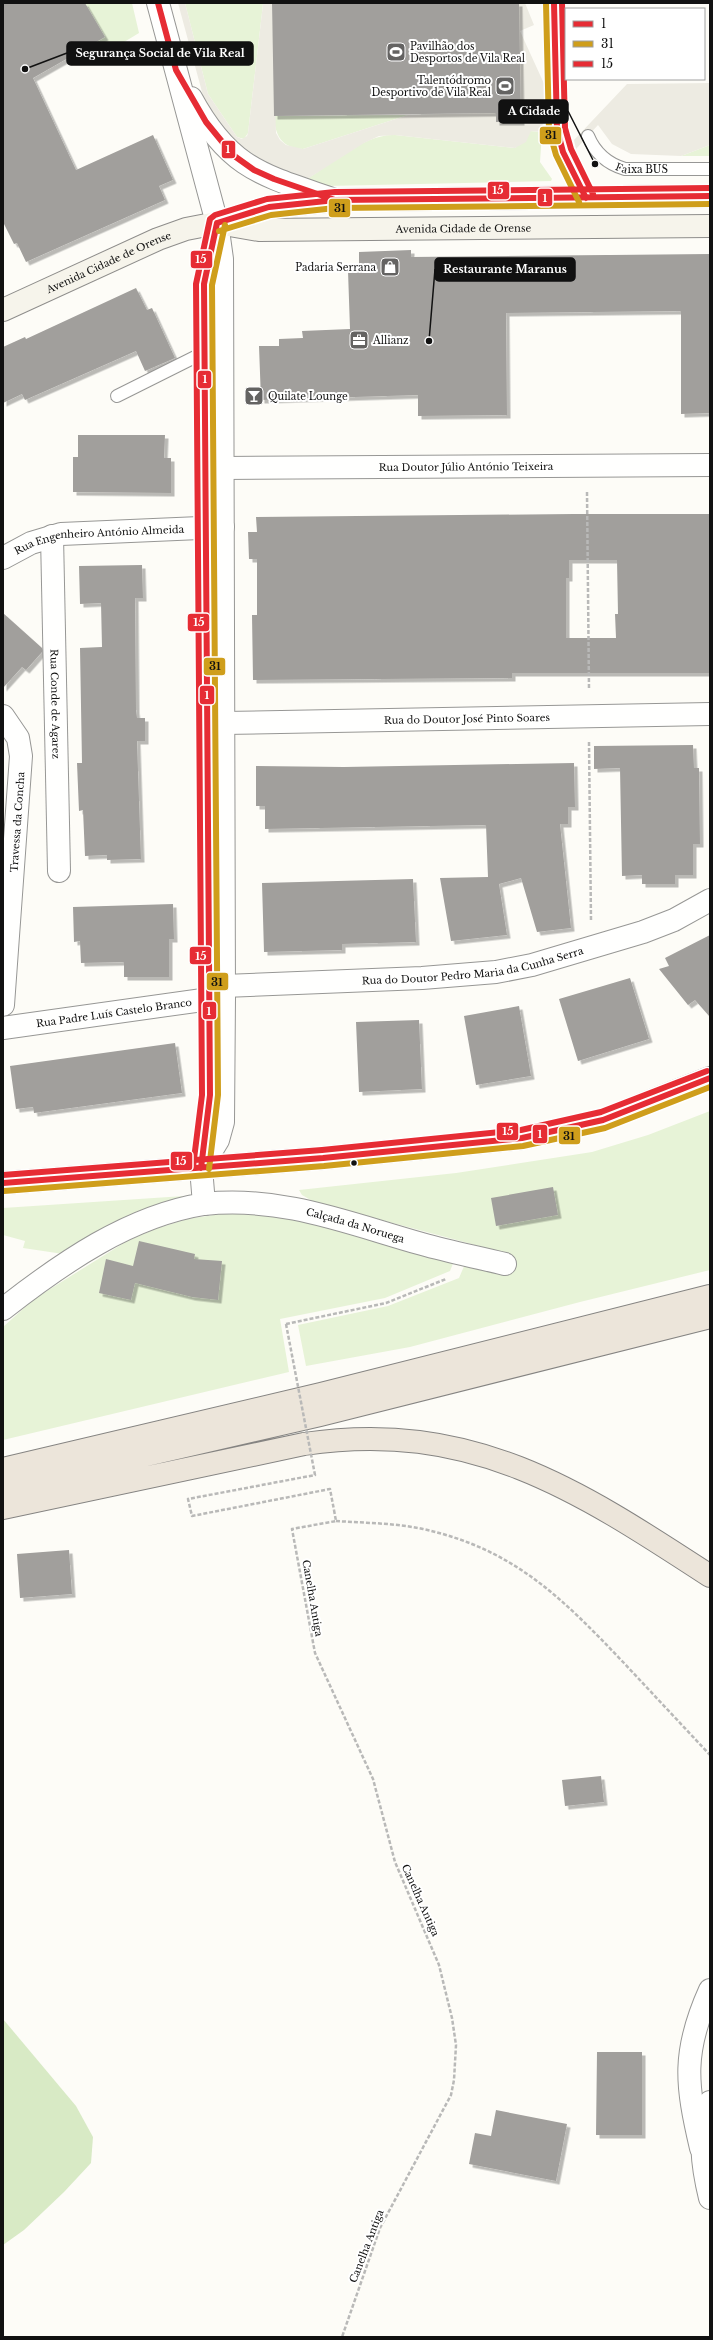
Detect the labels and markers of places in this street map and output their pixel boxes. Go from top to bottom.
place label: Pavilhão dos Desportos de Vila Real [410,40,525,65]
sports icon: Pavilhão dos Desportos de Vila Real [385,41,407,63]
callout: Segurança Social de Vila Real [67,42,253,65]
place label: Talentódromo Desportivo de Vila Real [371,74,491,99]
sports icon: Talentódromo Desportivo de Vila Real [494,75,516,97]
callout: A Cidade [499,100,568,123]
shop icon: Padaria Serrana [379,256,401,278]
callout: Restaurante Maranus [435,258,575,281]
place label: Padaria Serrana [295,261,376,274]
office icon: Allianz [348,329,370,351]
place label: Allianz [372,334,409,347]
bar icon: Quilate Lounge [243,385,265,407]
place label: Quilate Lounge [268,390,348,403]
unlabelled marker [349,1158,359,1168]

